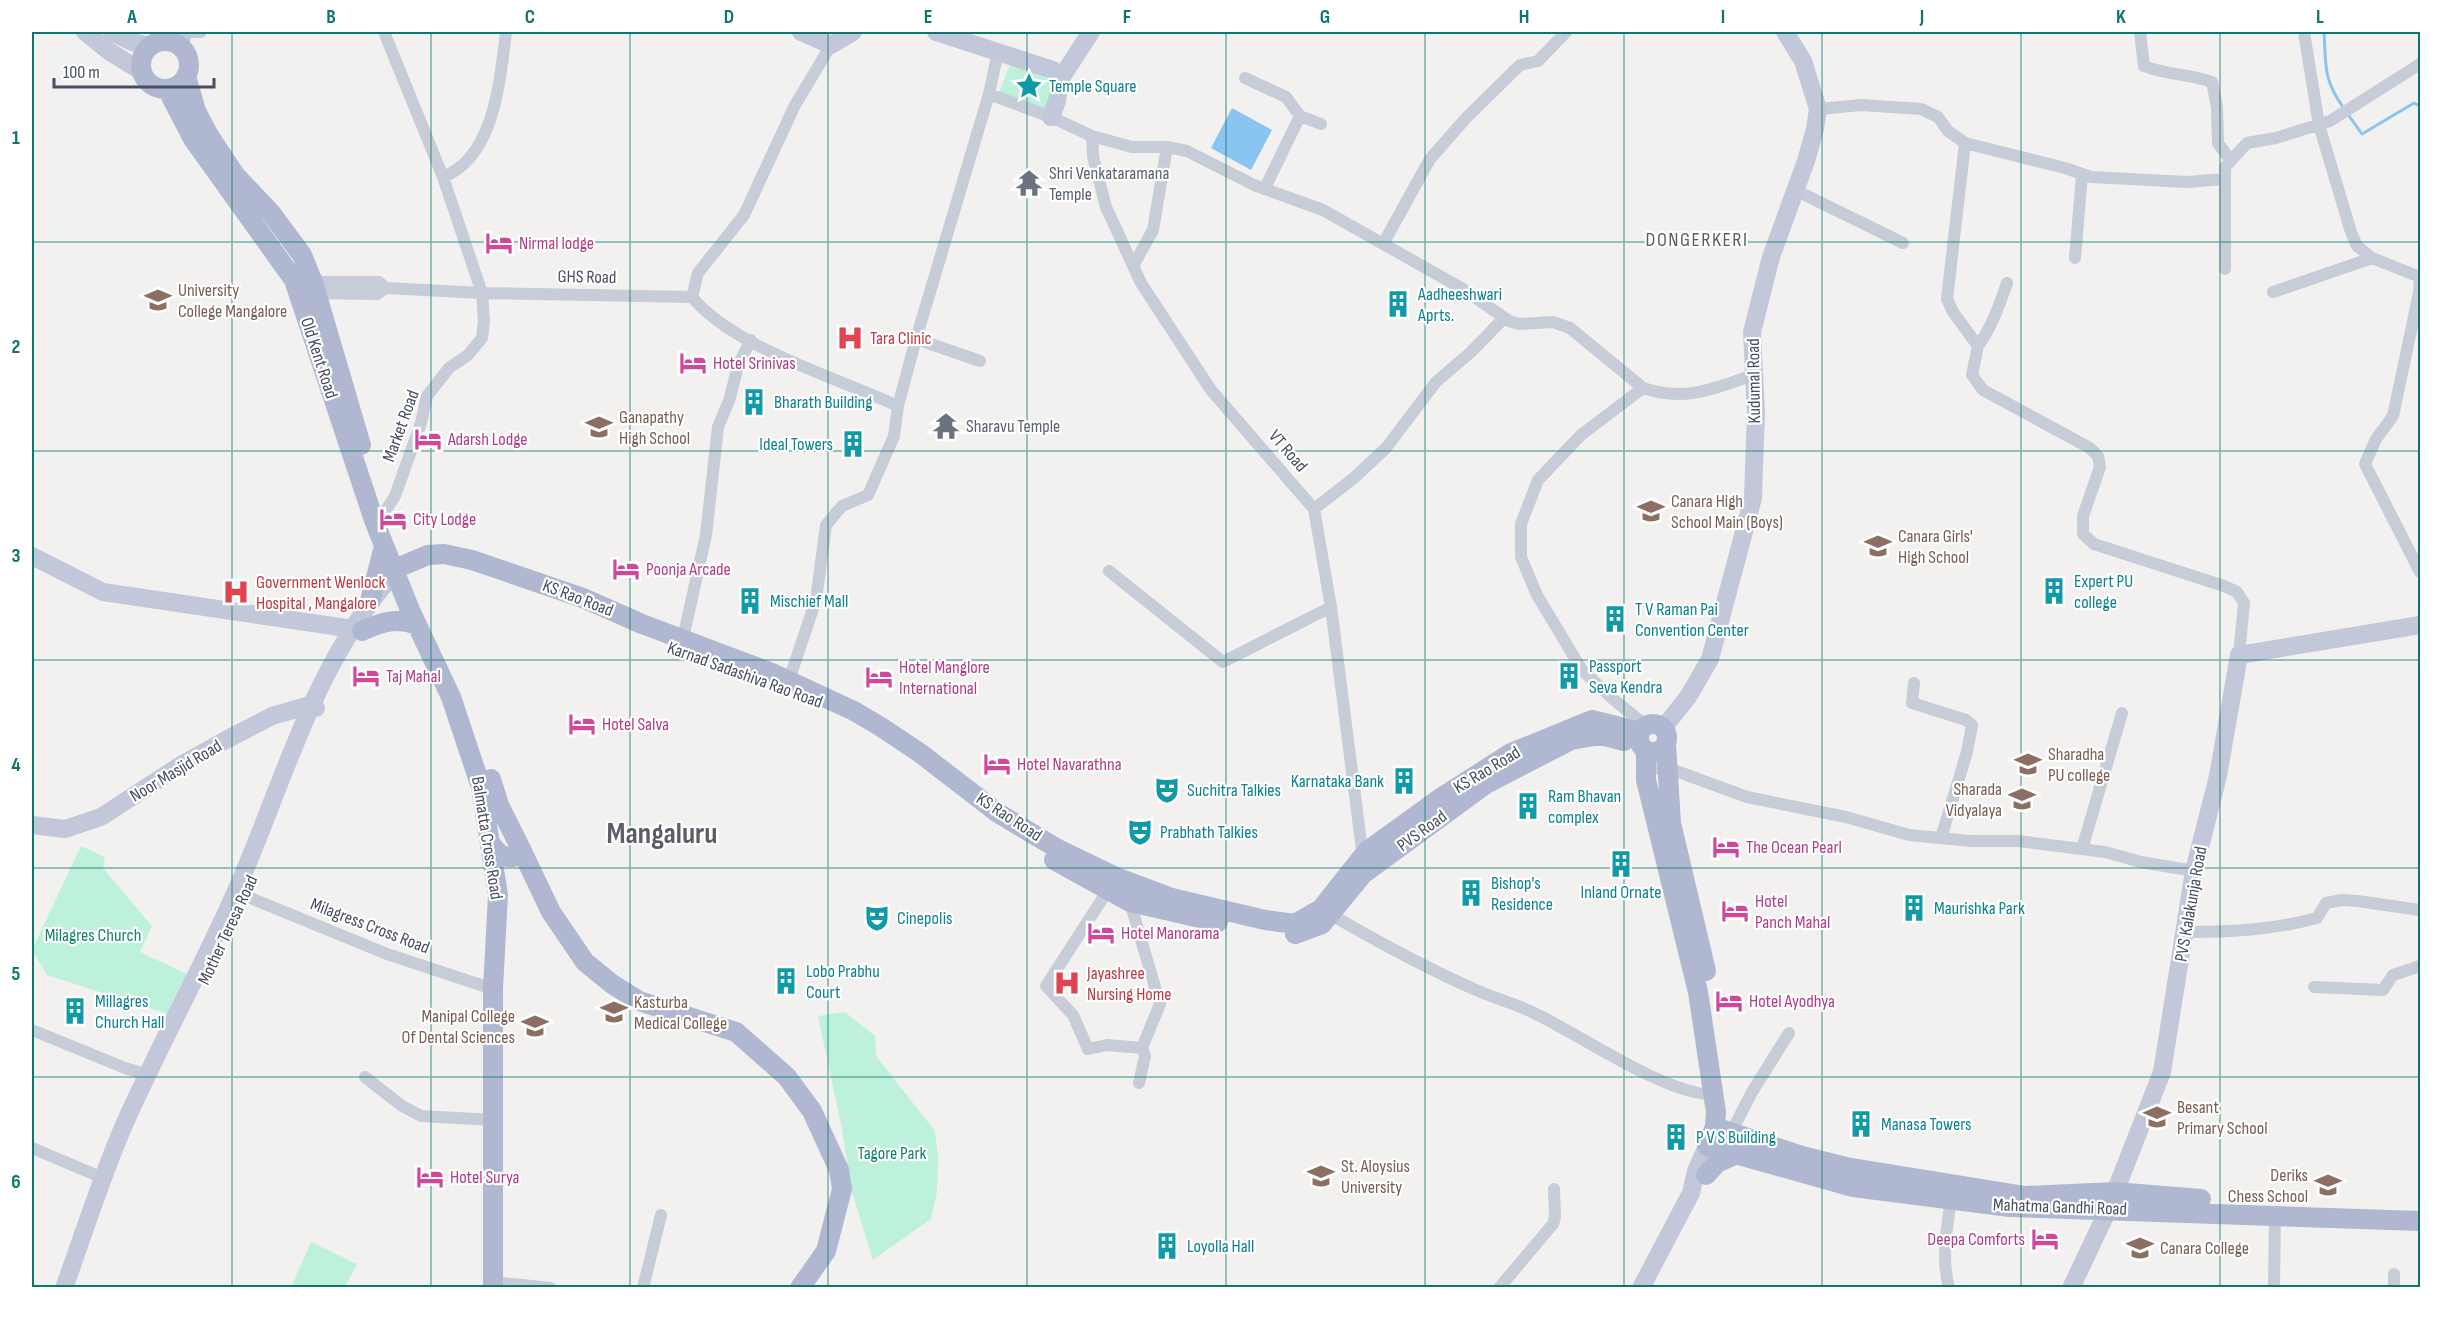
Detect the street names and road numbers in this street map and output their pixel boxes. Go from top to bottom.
street label: GHS Road [557,266,617,288]
street label: Old Kent Road [296,315,342,401]
street label: Kudumal Road [1743,338,1765,424]
street label: Market Road [378,387,424,465]
street label: VT Road [1264,426,1312,476]
street label: KS Rao Road [540,575,616,621]
street label: Karnad Sadashiva Rao Road [665,637,825,713]
street label: Noor Masjid Road [126,735,226,807]
street label: KS Rao Road [1450,742,1524,798]
street label: Balmatta Cross Road [467,775,507,901]
street label: KS Rao Road [972,788,1046,846]
street label: PVS Road [1393,806,1451,856]
street label: PVS Kalakunja Road [2171,845,2211,963]
street label: Mother Teresa Road [193,872,263,988]
street label: Milagress Cross Road [308,894,432,958]
street label: Mahatma Gandhi Road [1993,1194,2127,1220]

